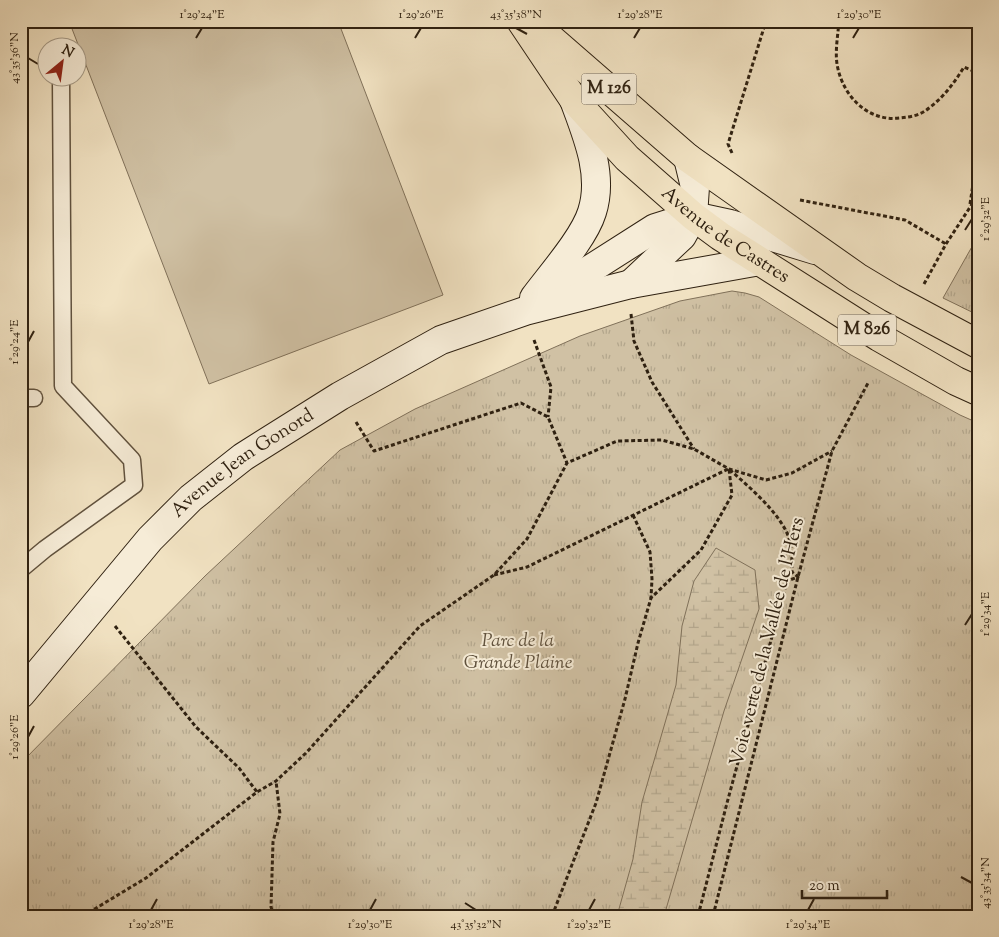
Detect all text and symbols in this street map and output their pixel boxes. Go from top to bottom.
text: 1°29'24"E [179,6,225,24]
text: 1°29'26"E [398,6,444,24]
text: 43°35'38"N [490,6,542,24]
text: 1°29'28"E [617,6,663,24]
text: 1°29'30"E [837,6,882,24]
text: 43°35'36"N [6,32,24,84]
north arrow [38,38,88,88]
text: N [58,41,77,64]
road number: M 126 [582,74,636,105]
street label: Avenue de Castres [655,180,795,290]
text: 1°29'32"E [977,196,995,241]
road number: M 826 [838,314,896,346]
text: 1°29'24"E [6,319,24,365]
street label: Avenue Jean Gonord [165,402,320,524]
street label: Voie verte de la Vallée de l'Hers [724,515,812,769]
text: 1°29'34"E [977,591,995,636]
park label: Parc de la Grande Plaine [464,628,573,677]
text: 1°29'26"E [6,714,24,760]
text: 43°35'34"N [977,857,995,909]
scale bar [802,867,886,899]
text: 20 m [809,876,840,897]
text: 1°29'28"E [128,916,174,934]
text: 1°29'30"E [348,916,393,934]
text: 43°35'32"N [451,916,502,934]
text: 1°29'32"E [567,916,612,934]
text: 1°29'34"E [786,916,831,934]

